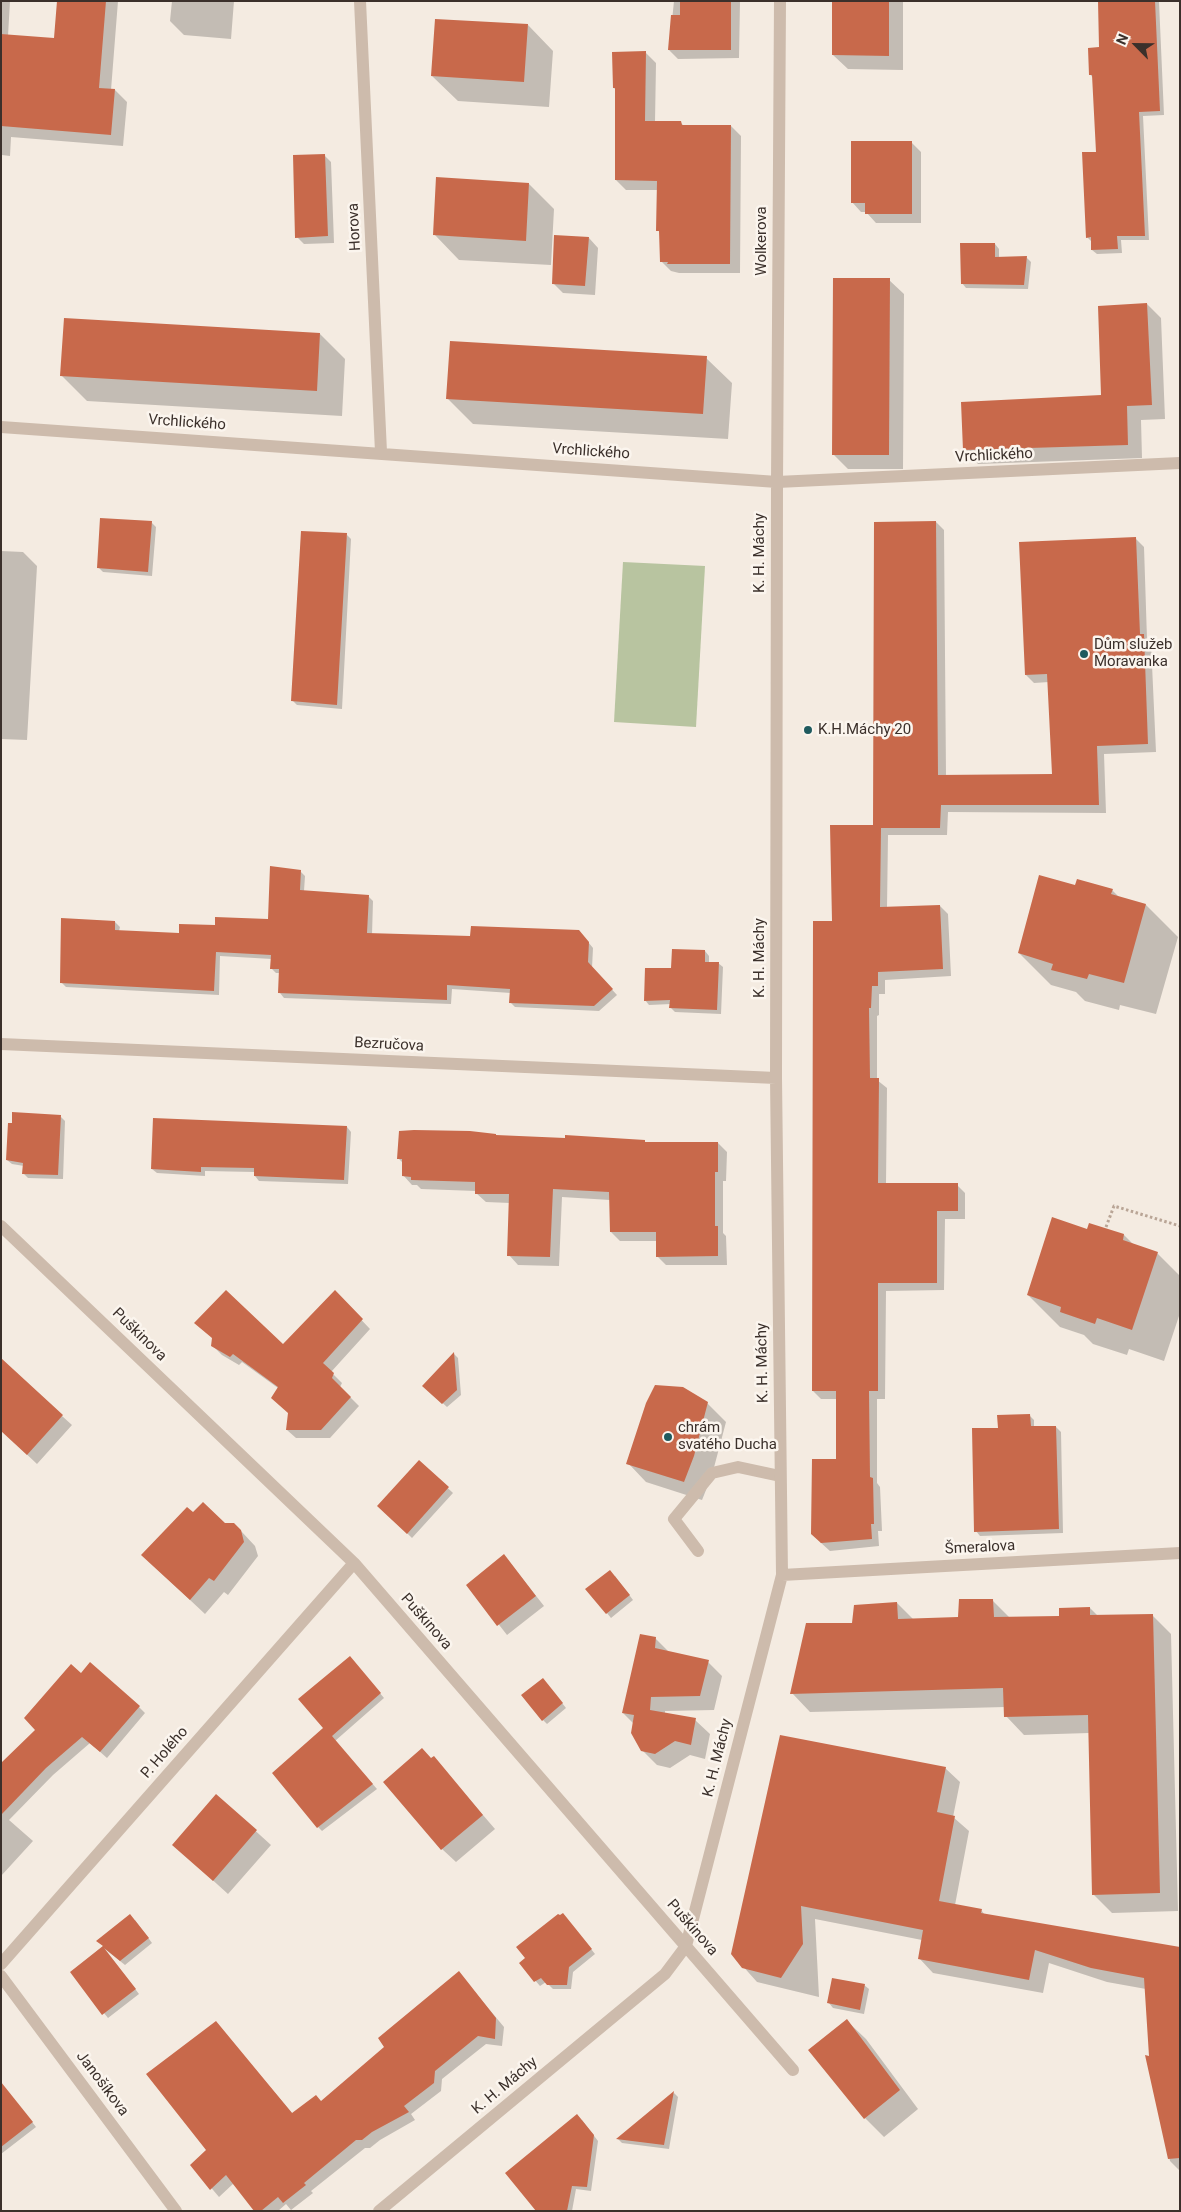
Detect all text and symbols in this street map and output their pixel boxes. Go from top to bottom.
north arrow [1111,20,1161,70]
text: N [1113,31,1131,47]
street label: Horova [345,203,365,251]
street label: Wolkerova [753,206,771,276]
street label: Vrchlického [148,411,226,435]
street label: Vrchlického [552,440,630,464]
street label: Vrchlického [955,445,1033,467]
street label: K. H. Máchy [751,513,769,593]
place label: Dům služeb Moravanka [1094,636,1172,671]
marker: Dům služeb Moravanka [1078,648,1090,660]
place label: K.H.Máchy 20 [818,721,911,739]
marker: K.H.Máchy 20 [802,724,814,736]
street label: K. H. Máchy [751,918,769,998]
street label: Bezručova [354,1034,424,1056]
street label: Puškinova [108,1305,170,1365]
street label: K. H. Máchy [753,1323,773,1403]
place label: chrám svatého Ducha [678,1419,777,1454]
marker: chrám svatého Ducha [662,1431,674,1443]
street label: Šmeralova [944,1537,1016,1559]
street label: Puškinova [397,1590,455,1654]
street label: K. H. Máchy [700,1717,736,1799]
street label: P. Holého [138,1724,192,1782]
street label: Puškinova [663,1896,721,1960]
street label: Janošíkova [72,2048,132,2120]
street label: K. H. Máchy [469,2053,541,2119]

